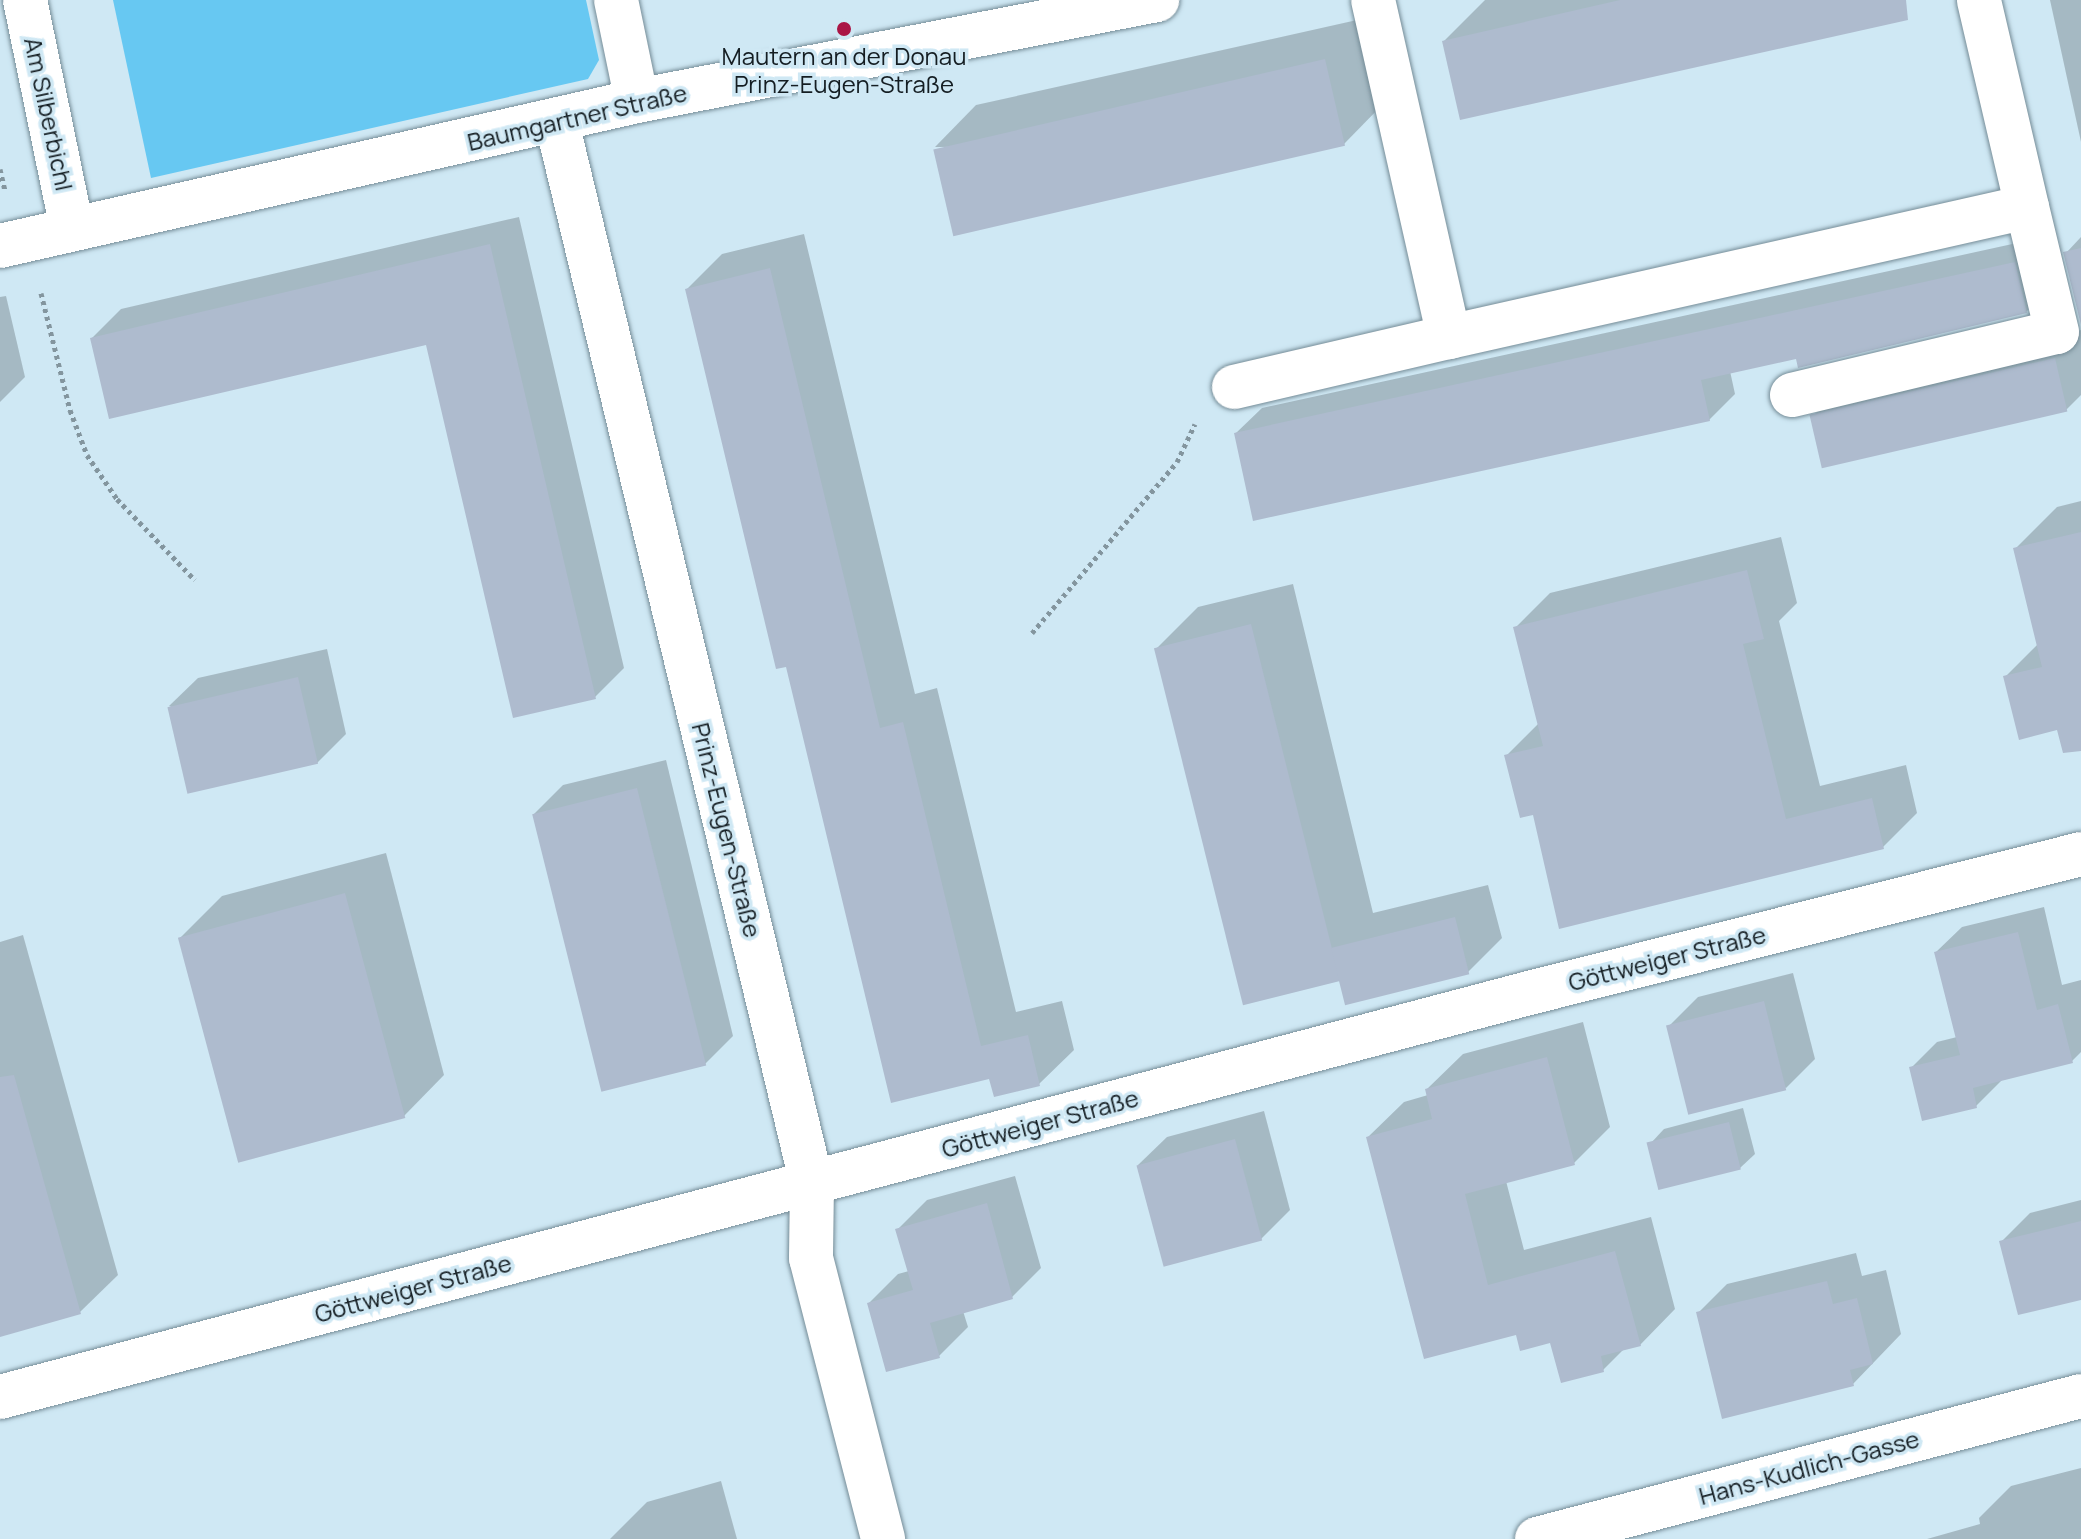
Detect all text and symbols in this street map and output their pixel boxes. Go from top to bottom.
marker: Mautern an der Donau Prinz-Eugen-Straße [835,20,853,38]
street label: Am Silberbichl [19,35,79,193]
place label: Mautern an der Donau Prinz-Eugen-Straße [722,42,966,98]
street label: Baumgartner Straße [464,78,690,156]
street label: Prinz-Eugen-Straße [686,720,768,940]
street label: Göttweiger Straße [1565,920,1769,996]
street label: Göttweiger Straße [938,1083,1142,1163]
street label: Göttweiger Straße [311,1248,515,1328]
street label: Hans-Kudlich-Gasse [1696,1424,1922,1510]

